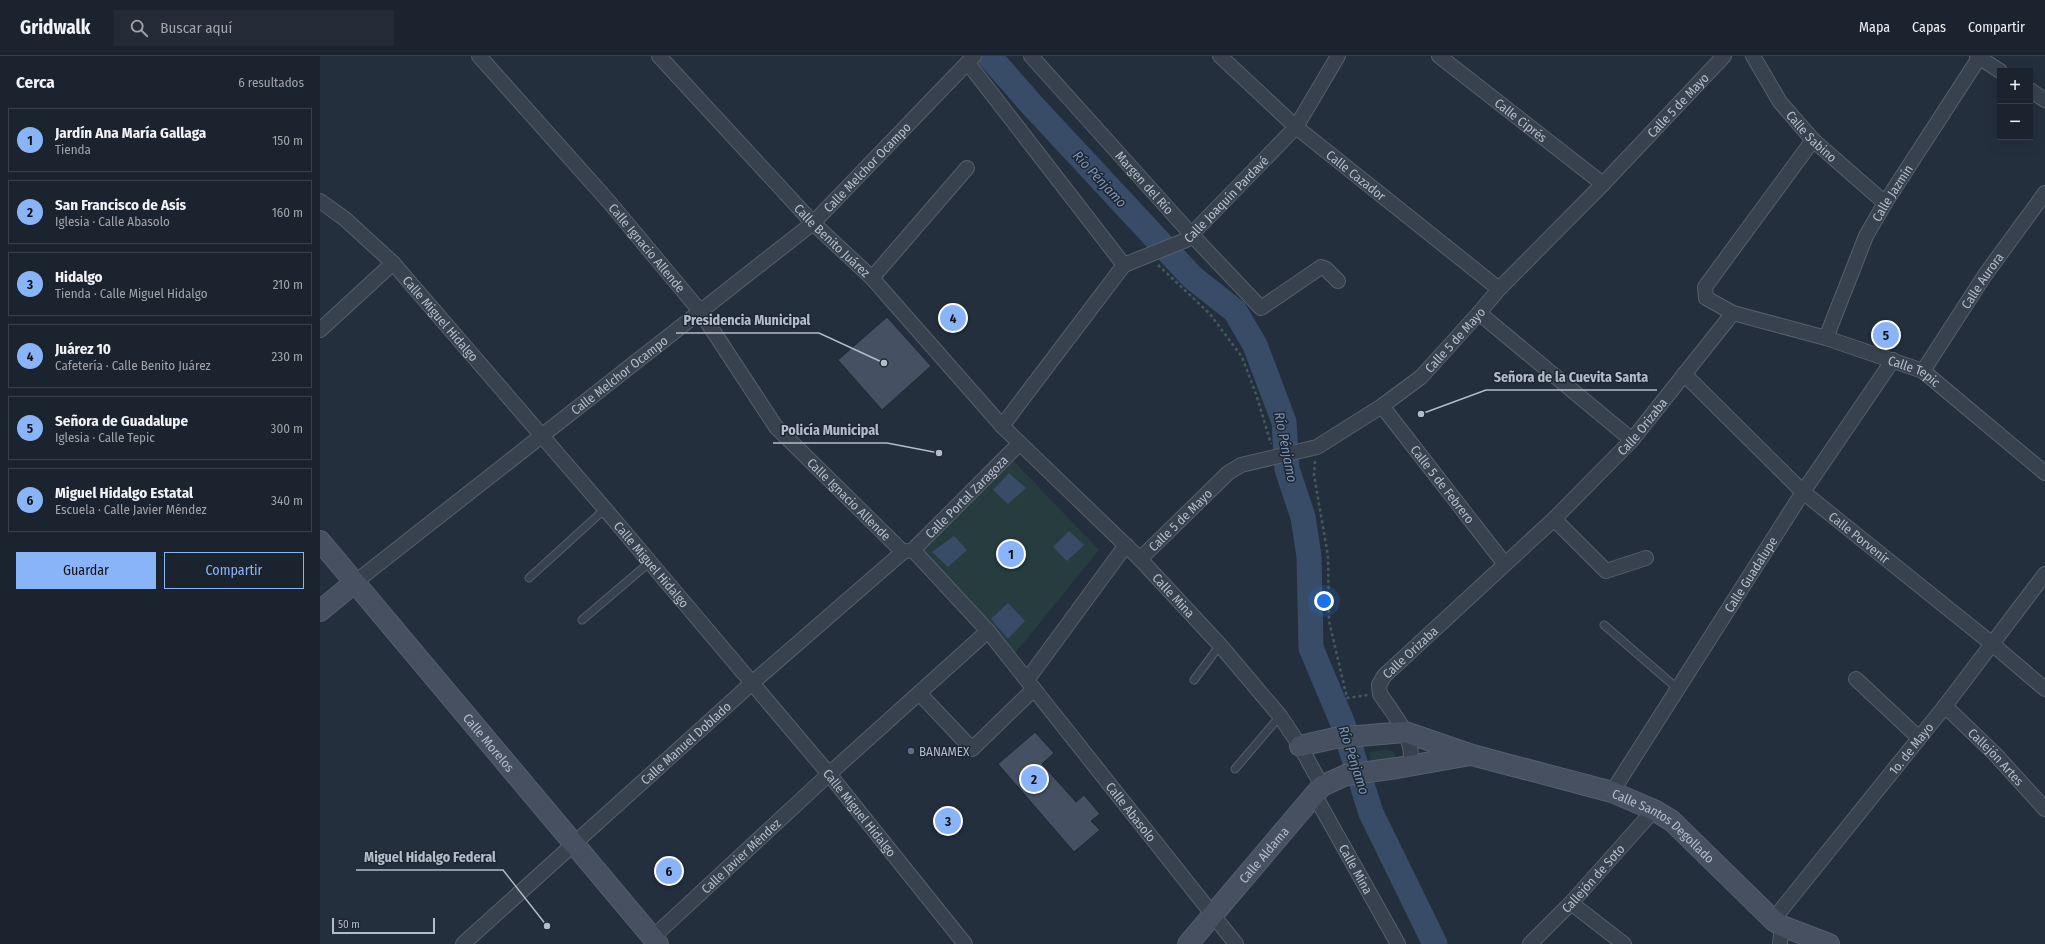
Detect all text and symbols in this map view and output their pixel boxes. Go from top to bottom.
search box [114,10,394,46]
text: Gridwalk [20,16,90,39]
icon: search [128,17,150,39]
text: Buscar aquí [160,19,232,37]
text: Mapa [1859,19,1890,36]
text: Capas [1912,19,1946,36]
text: Compartir [1968,19,2025,36]
map controls [1997,68,2033,140]
button: + [1997,68,2033,104]
street label: Calle 5 de Mayo [1644,70,1712,140]
text: Cerca [16,72,55,93]
text: 6 resultados [238,75,304,90]
street label: Calle Ciprés [1492,95,1550,146]
button: − [1997,104,2033,140]
street label: Calle Sabino [1783,108,1840,165]
street label: Calle Melchor Ocampo [821,119,914,215]
text: Jardín Ana María Gallaga [55,124,206,142]
text: 1 [27,133,33,148]
text: 150 m [272,133,303,148]
text: Tienda [55,142,91,157]
street label: Calle Cazador [1323,147,1389,204]
water label: Río Pénjamo [1069,148,1130,211]
street label: Margen del Río [1112,148,1176,217]
street label: Calle Joaquín Pardavé [1181,153,1272,246]
street label: Calle Jazmín [1869,162,1916,224]
text: San Francisco de Asís [55,196,186,214]
street label: Calle Ignacio Allende [606,201,688,295]
street label: Calle Benito Juárez [791,201,873,280]
text: 2 [27,205,33,220]
text: 160 m [272,205,303,220]
text: Iglesia · Calle Abasolo [55,214,170,229]
street label: Calle Aurora [1958,250,2007,312]
text: Hidalgo [55,268,103,286]
street label: Calle Miguel Hidalgo [399,273,481,365]
text: 3 [27,277,33,292]
text: 210 m [273,277,303,292]
text: Tienda · Calle Miguel Hidalgo [55,286,208,301]
pin: 4 [940,303,966,333]
street label: Calle 5 de Mayo [1422,305,1488,376]
callout: Presidencia Municipal [676,307,819,333]
text: Presidencia Municipal [684,312,811,329]
pin: 5 [1873,320,1899,350]
street label: Calle Melchor Ocampo [568,333,671,418]
text: Juárez 10 [55,340,111,358]
text: 4 [27,349,33,364]
text: 230 m [272,349,303,364]
street label: Calle Tepic [1886,353,1943,390]
text: Cafetería · Calle Benito Juárez [55,358,211,373]
callout: Señora de la Cuevita Santa [1486,364,1657,390]
text: Señora de la Cuevita Santa [1494,369,1648,386]
street label: Calle Orizaba [1614,395,1670,458]
water label: Río Pénjamo [1270,411,1301,484]
text: Señora de Guadalupe [55,412,188,430]
callout: Policía Municipal [773,417,887,443]
text: 5 [27,421,33,436]
text: 300 m [271,421,303,436]
text: Policía Municipal [781,422,879,439]
text: Iglesia · Calle Tepic [55,430,155,445]
street label: Calle 5 de Febrero [1407,442,1477,527]
street label: Calle Portal Zaragoza [922,453,1011,541]
street label: Calle Ignacio Allende [804,455,894,544]
text: Miguel Hidalgo Estatal [55,484,193,502]
street label: Calle 5 de Mayo [1146,486,1215,554]
text: 6 [27,493,33,508]
text: 340 m [271,493,303,508]
text: Escuela · Calle Javier Méndez [55,502,207,517]
street label: Calle Porvenir [1826,509,1893,567]
street label: Calle Miguel Hidalgo [611,519,692,611]
street label: Calle Guadalupe [1721,534,1781,615]
pin: 1 [998,539,1024,569]
button: Guardar [16,552,156,589]
button: Compartir [164,552,304,589]
street label: Calle Mina [1149,570,1198,621]
your location [1314,591,1334,611]
street label: Calle Orizaba [1380,623,1441,682]
street label: Calle Manuel Doblado [638,699,734,788]
street label: Calle Morelos [460,711,518,775]
street label: 1o. de Mayo [1886,720,1937,778]
water label: Río Pénjamo [1334,724,1373,797]
street label: Callejón Artes [1965,725,2027,789]
place label: BANAMEX [919,744,970,759]
marker: BANAMEX [906,746,916,756]
pin: 2 [1021,764,1047,794]
street label: Calle Miguel Hidalgo [820,766,899,860]
street label: Calle Abasolo [1103,779,1159,845]
street label: Calle Santos Degollado [1610,786,1717,866]
pin: 3 [935,806,961,836]
street label: Calle Javier Méndez [698,816,784,897]
street label: Calle Aldama [1236,824,1292,886]
street label: Callejón de Soto [1559,841,1628,916]
street label: Calle Mina [1336,842,1376,897]
callout: Miguel Hidalgo Federal [356,844,503,870]
text: Miguel Hidalgo Federal [364,849,496,866]
pin: 6 [656,856,682,886]
scale bar [332,916,435,935]
text: 50 m [338,918,360,931]

